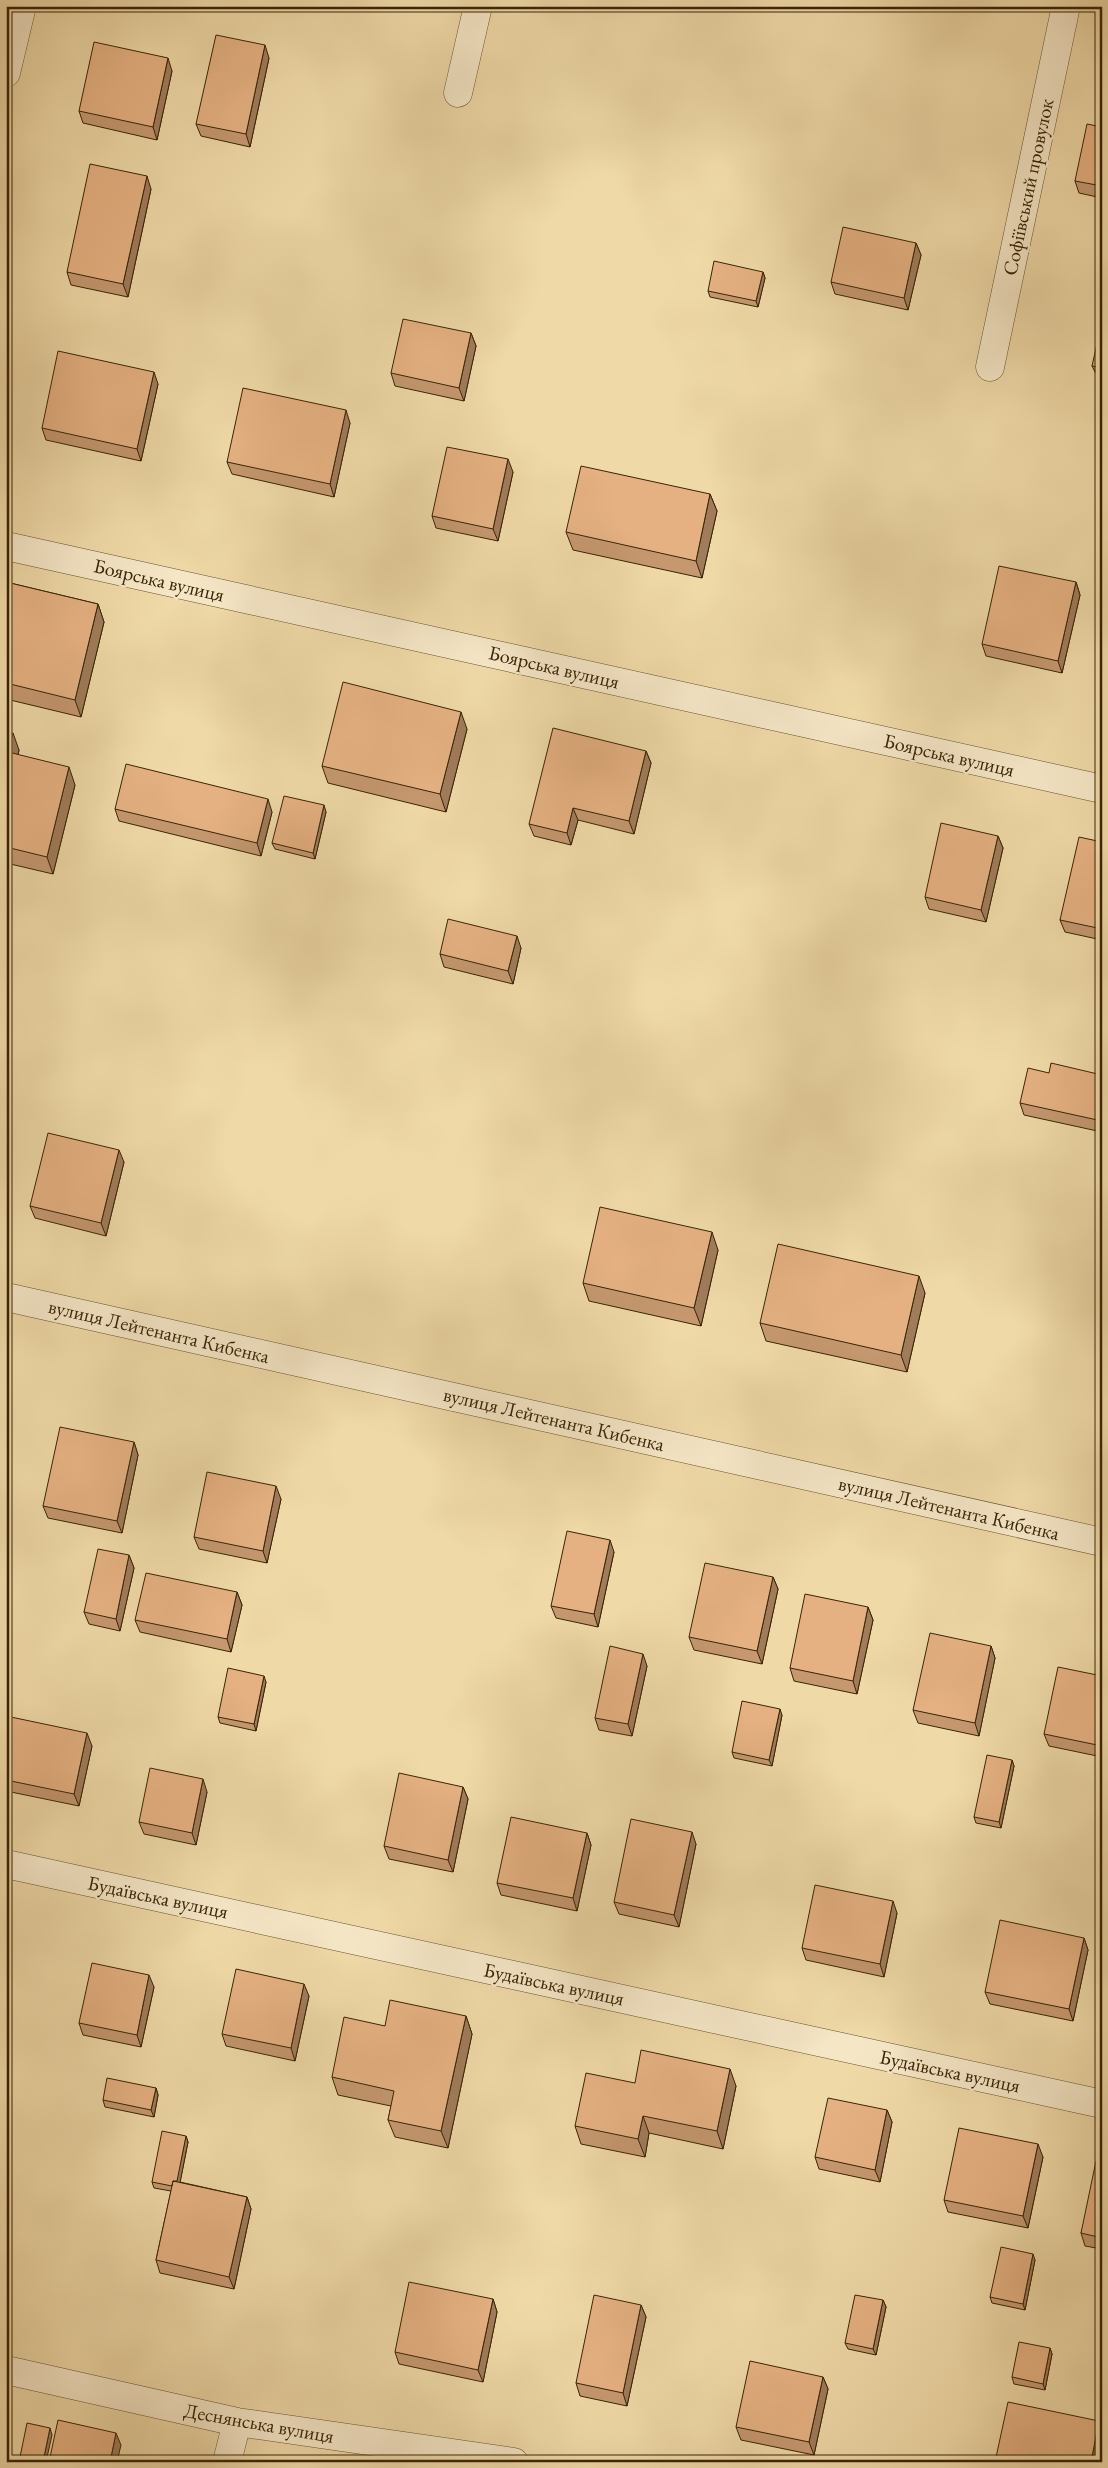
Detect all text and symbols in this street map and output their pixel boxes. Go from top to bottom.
street label: Софіївський провулок [997,96,1060,278]
street label: Боярська вулиця [91,552,227,608]
street label: Боярська вулиця [486,639,622,695]
street label: Боярська вулиця [881,727,1017,783]
street label: вулиця Лейтенанта Кибенка [46,1293,272,1369]
street label: вулиця Лейтенанта Кибенка [441,1381,667,1457]
street label: вулиця Лейтенанта Кибенка [836,1470,1062,1546]
street label: Будаївська вулиця [85,1869,231,1925]
street label: Будаївська вулиця [481,1956,627,2012]
street label: Будаївська вулиця [877,2043,1023,2099]
street label: Деснянська вулиця [182,2397,336,2449]

